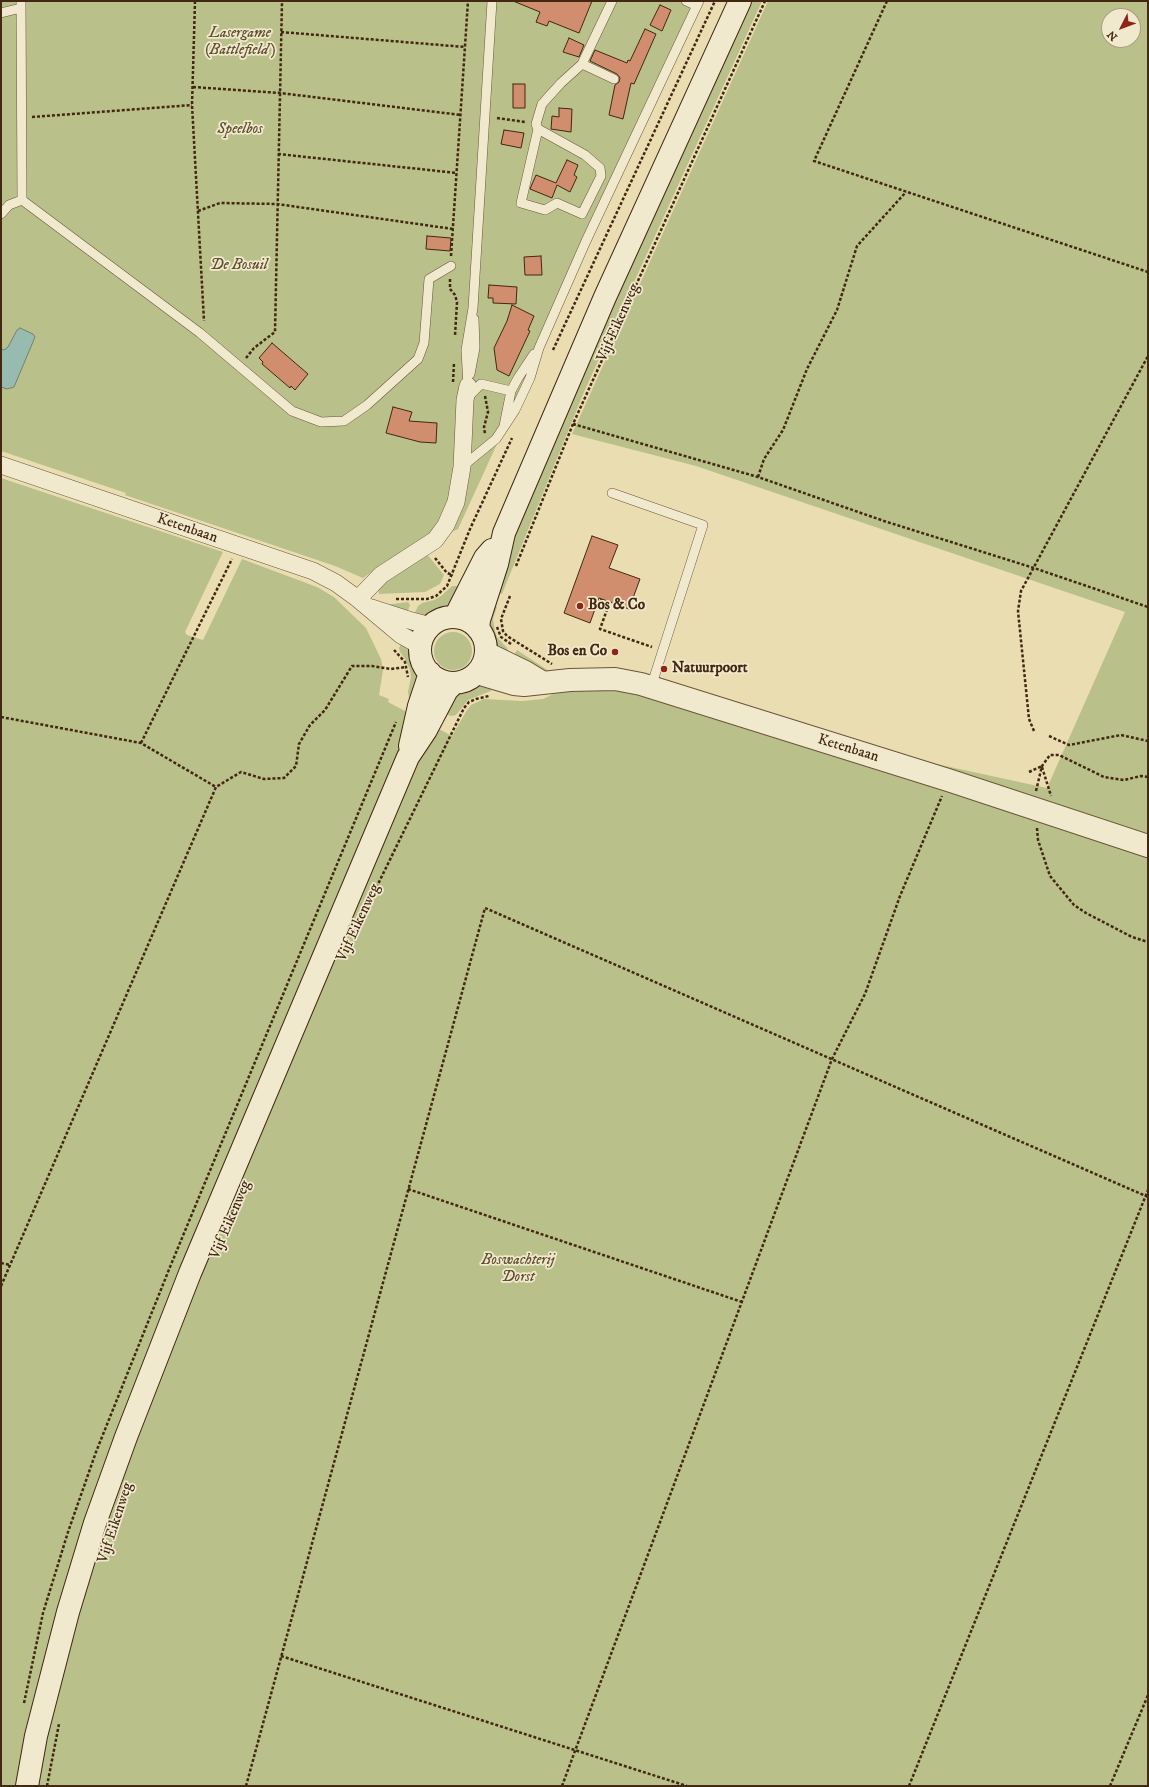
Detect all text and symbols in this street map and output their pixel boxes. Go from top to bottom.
north arrow [1101,8,1141,48]
park label: Lasergame (Battlefield) [205,25,275,60]
text: N [1105,27,1121,43]
park label: Speelbos [217,121,263,139]
park label: De Bosuil [210,257,268,275]
street label: Vijf Eikenweg [594,281,644,365]
street label: Ketenbaan [154,510,220,548]
place label: Bos & Co [588,597,645,615]
marker: Bos & Co [575,601,585,611]
place label: Bos en Co [547,643,607,661]
marker: Bos en Co [610,647,620,657]
place label: Natuurpoort [672,660,748,678]
marker: Natuurpoort [659,664,669,674]
street label: Ketenbaan [815,731,881,767]
street label: Vijf Eikenweg [333,881,385,965]
street label: Vijf Eikenweg [206,1178,256,1262]
park label: Boswachterij Dorst [481,1252,555,1287]
street label: Vijf Eikenweg [95,1480,137,1566]

